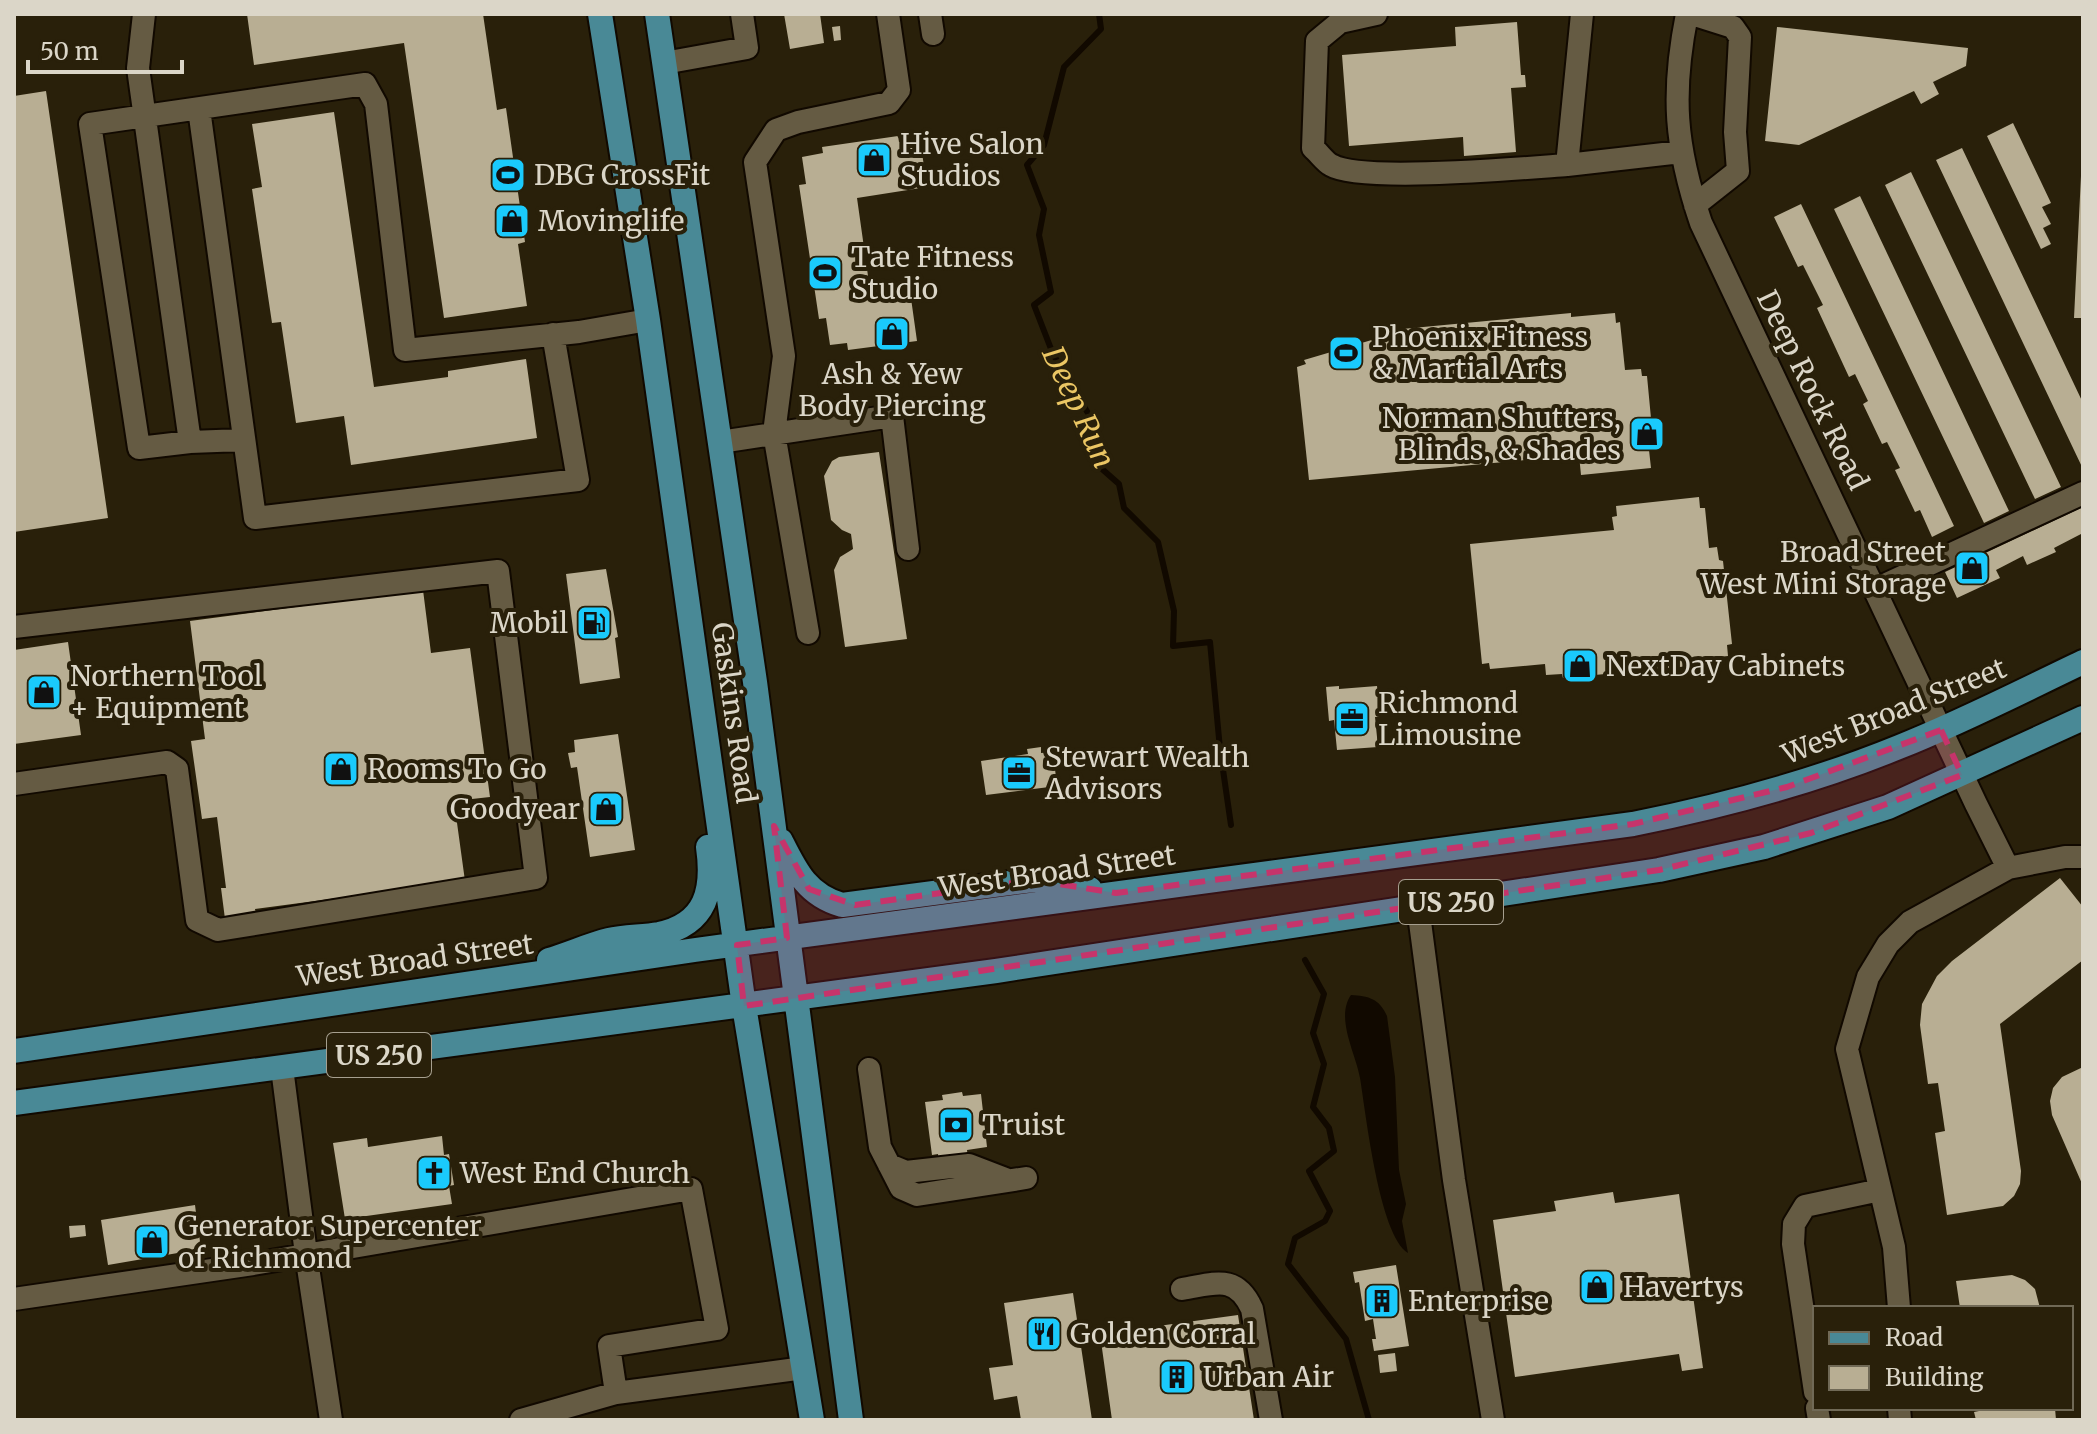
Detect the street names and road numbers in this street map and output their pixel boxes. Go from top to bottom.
street label: Deep Rock Road [1749,284,1877,496]
street label: Gaskins Road [703,620,765,806]
street label: West Broad Street [1776,650,2011,773]
street label: West Broad Street [935,837,1178,906]
road number: US 250 [1399,880,1503,924]
street label: West Broad Street [293,926,536,995]
road number: US 250 [327,1033,431,1077]

